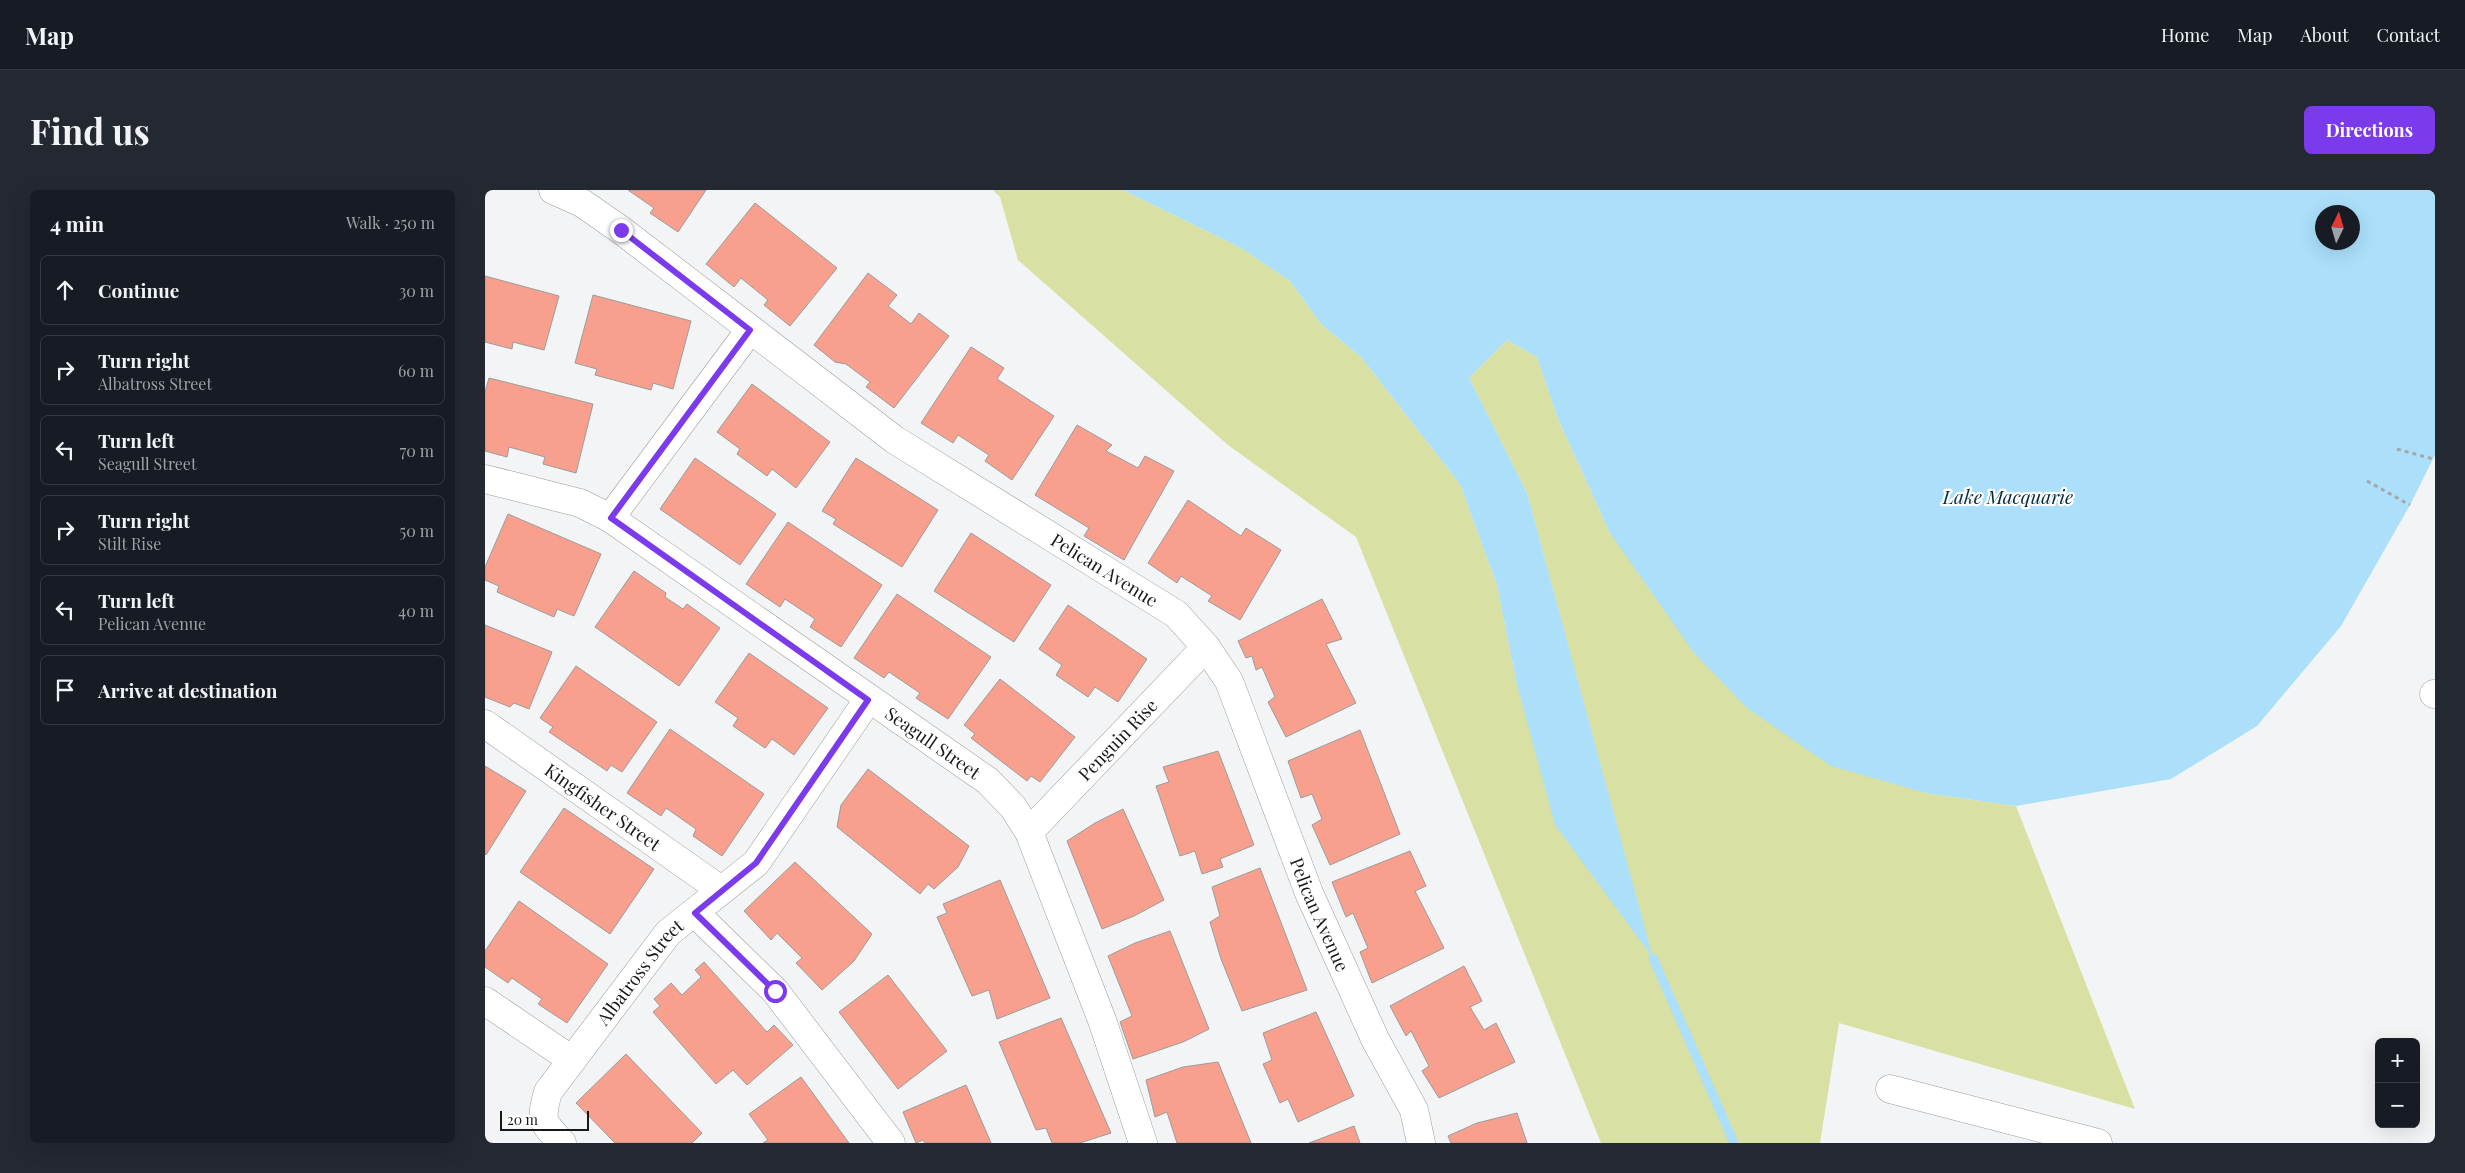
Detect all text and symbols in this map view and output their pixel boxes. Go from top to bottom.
text: Map [25,19,74,51]
text: Home [2161,23,2209,47]
text: Map [2237,23,2272,47]
text: About [2300,23,2349,47]
text: Contact [2377,23,2440,47]
button: Directions [2304,106,2435,154]
text: Find us [30,107,150,154]
north arrow [2315,205,2360,250]
text: 4 min [50,209,104,237]
text: Walk · 250 m [346,212,435,233]
route end [610,219,633,242]
icon: ahead [51,276,79,304]
text: Continue [98,277,179,303]
text: 30 m [399,280,434,301]
text: Turn right [98,347,190,373]
icon: right [51,356,79,384]
text: 60 m [398,360,434,381]
text: Albatross Street [98,373,212,394]
text: Turn left [98,427,175,453]
icon: left [51,436,79,464]
text: 70 m [400,440,434,461]
text: Seagull Street [98,453,197,474]
water label: Lake Macquarie [1942,483,2073,509]
text: Turn right [98,507,190,533]
icon: right [51,516,79,544]
text: 50 m [400,520,434,541]
street label: Pelican Avenue [1047,528,1163,612]
text: Stilt Rise [98,533,161,554]
text: Turn left [98,587,175,613]
icon: left [51,596,79,624]
text: 40 m [398,600,434,621]
text: Pelican Avenue [98,613,206,634]
icon: arrive [51,676,79,704]
text: Arrive at destination [98,677,278,703]
street label: Penguin Rise [1073,693,1162,786]
street label: Seagull Street [881,701,986,785]
street label: Kingfisher Street [540,758,666,856]
street label: Pelican Avenue [1285,854,1355,975]
street label: Albatross Street [590,913,689,1031]
route start [764,980,787,1003]
map controls [2375,1038,2420,1128]
button: + [2375,1038,2420,1083]
button: − [2375,1083,2420,1128]
scale bar [500,1108,589,1131]
text: 20 m [507,1110,538,1129]

